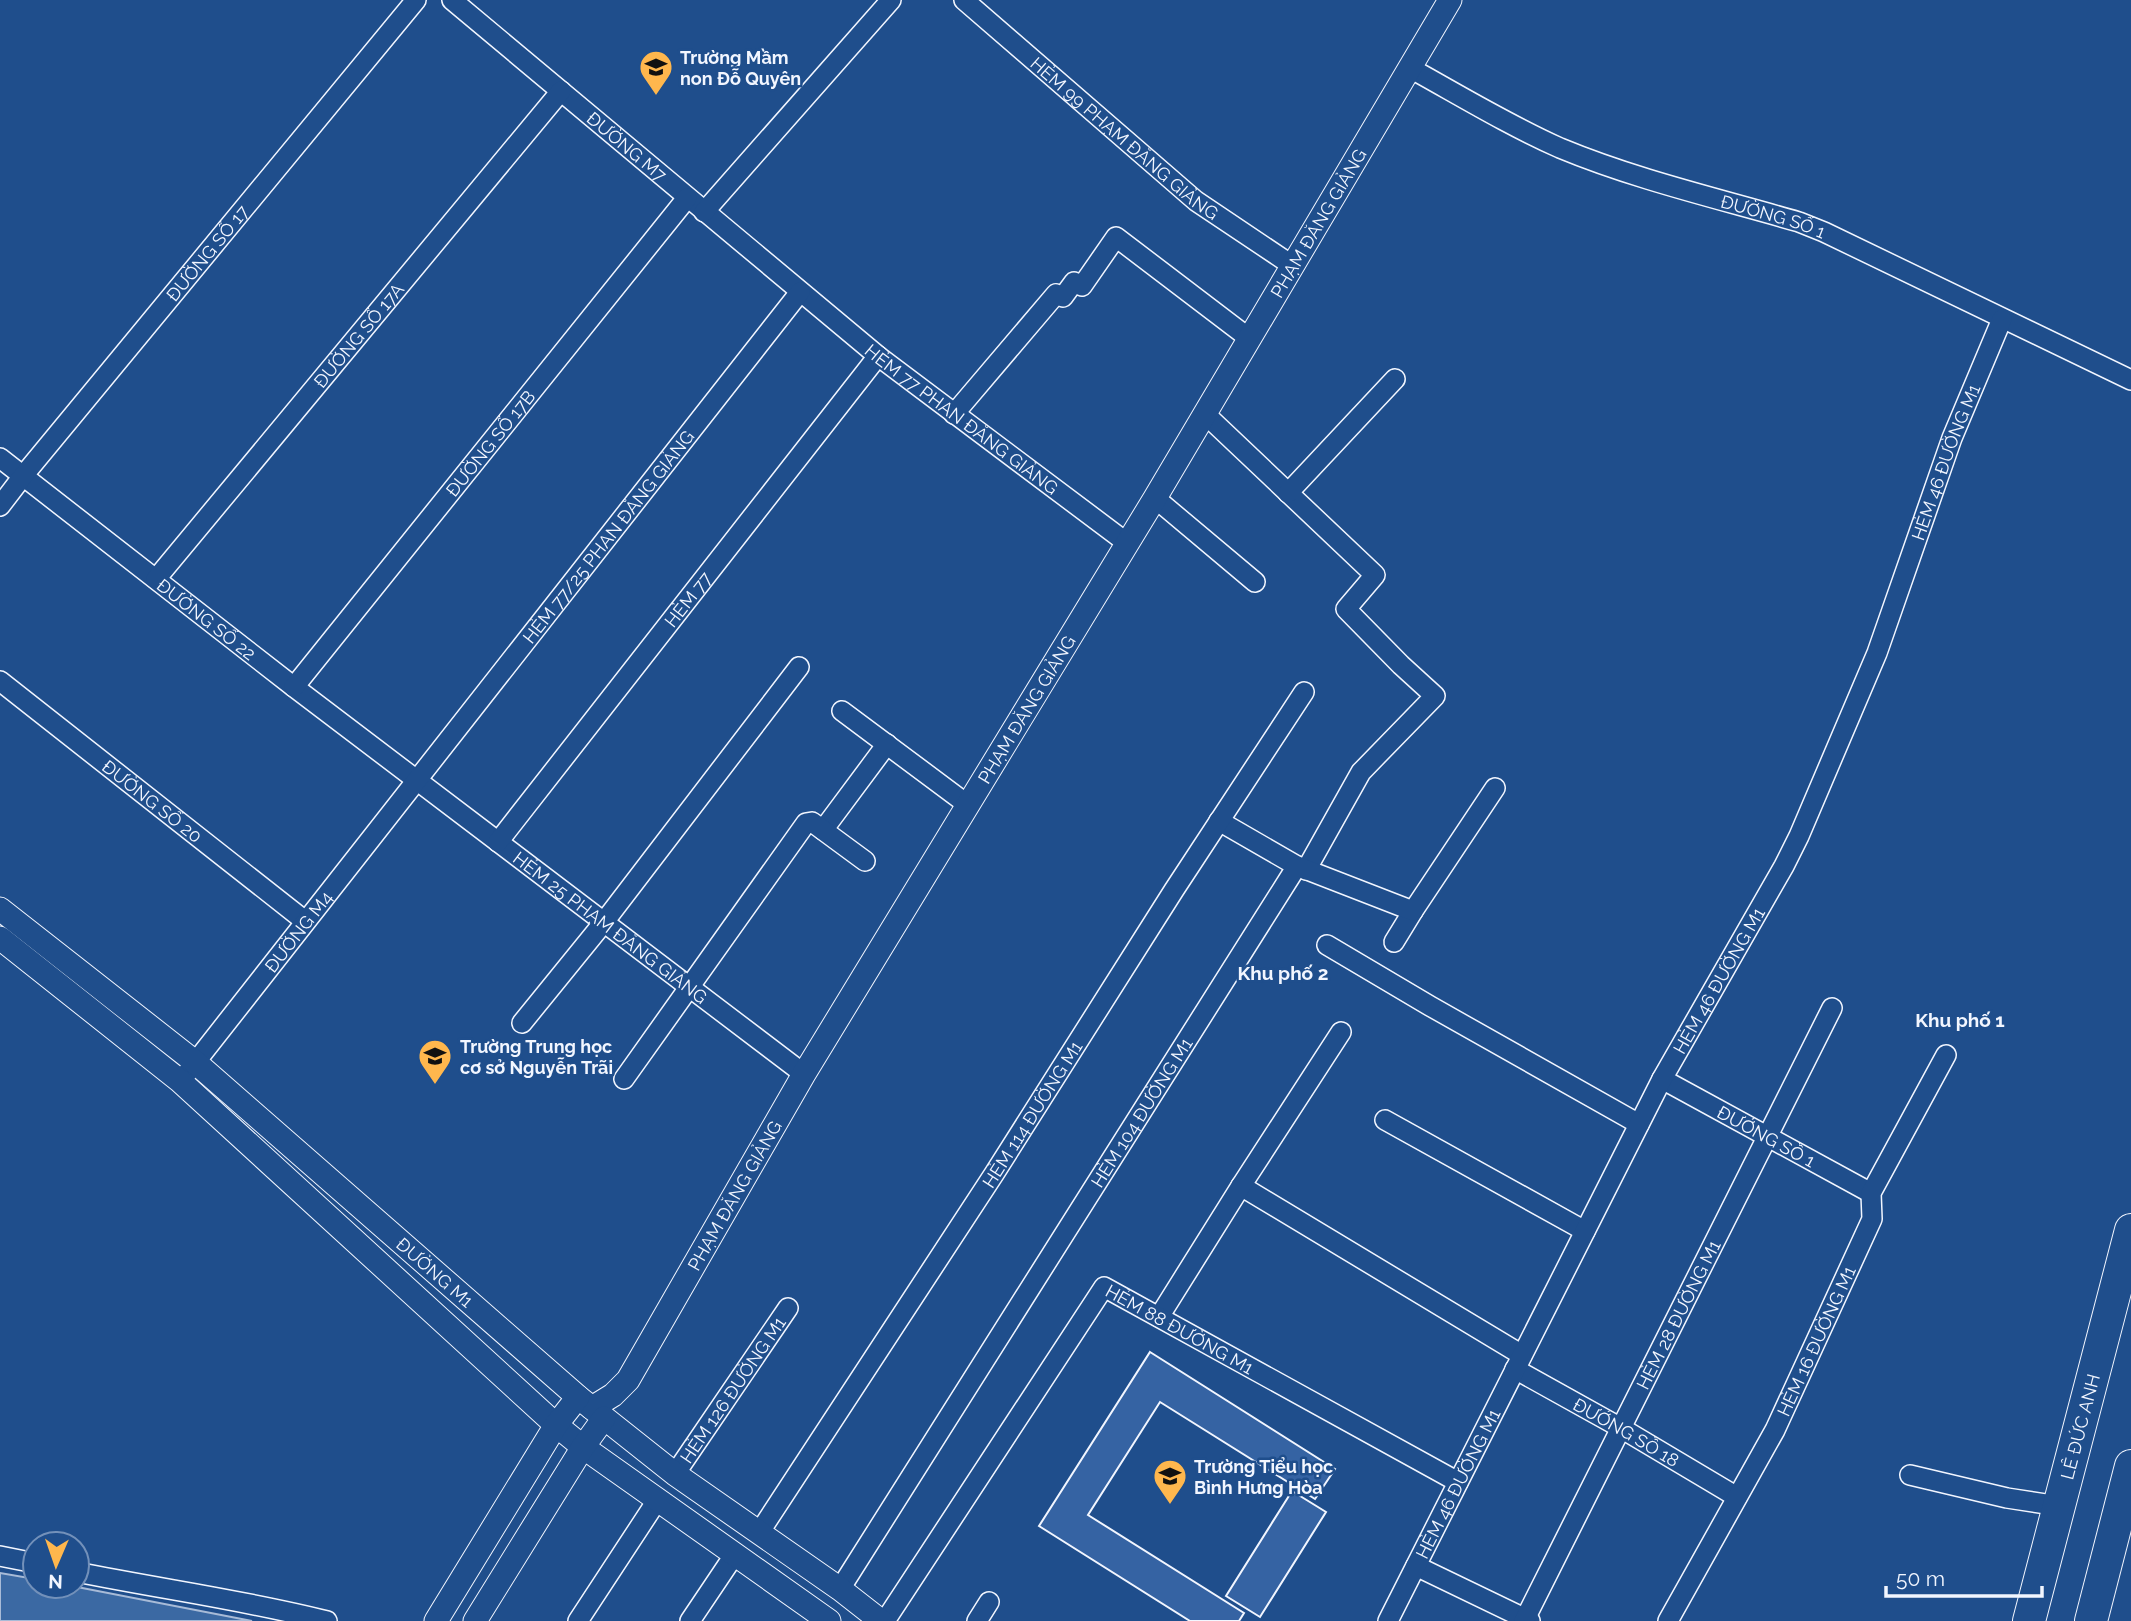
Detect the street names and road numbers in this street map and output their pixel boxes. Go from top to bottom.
street label: HẺM 99 PHẠM ĐĂNG GIẢNG [1027,52,1223,224]
street label: ĐƯỜNG M7 [583,107,671,186]
street label: PHẠM ĐĂNG GIẢNG [1266,145,1370,301]
street label: ĐƯỜNG SỐ 1 [1719,190,1829,242]
street label: ĐƯỜNG SỐ 17 [162,201,253,305]
street label: ĐƯỜNG SỐ 17A [309,279,408,391]
street label: HẺM 77 PHAN ĐĂNG GIẢNG [861,339,1063,498]
street label: HẺM 46 ĐƯỜNG M1 [1907,381,1984,543]
street label: ĐƯỜNG SỐ 17B [441,386,539,500]
street label: HẺM 77/25 PHAN ĐĂNG GIẢNG [518,425,698,647]
street label: HẺM 77 [660,567,716,631]
street label: ĐƯỜNG SỐ 22 [153,574,260,664]
street label: PHẠM ĐĂNG GIẢNG [973,631,1079,787]
street label: ĐƯỜNG SỐ 20 [98,755,206,847]
street label: HẺM 25 PHẠM ĐĂNG GIẢNG [509,847,712,1007]
street label: ĐƯỜNG M4 [260,887,336,976]
street label: HẺM 46 ĐƯỜNG M1 [1668,903,1769,1057]
street label: HẺM 104 ĐƯỜNG M1 [1086,1033,1197,1191]
street label: HẺM 114 ĐƯỜNG M1 [978,1037,1086,1191]
street label: ĐƯỚNG SỒ 1 [1714,1101,1819,1171]
street label: PHẠM ĐĂNG GIẢNG [683,1117,786,1274]
street label: ĐƯỜNG M1 [393,1233,478,1311]
street label: HẺM 28 ĐƯỜNG M1 [1632,1236,1724,1393]
street label: HẺM 16 ĐƯỜNG M1 [1772,1262,1860,1419]
street label: HẺM 88 ĐƯỜNG M1 [1102,1280,1258,1378]
street label: HẺM 126 ĐƯỜNG M1 [675,1312,790,1467]
street label: LÊ ĐỨC ANH [2056,1371,2104,1482]
street label: ĐƯỚNG SỒ 18 [1570,1393,1683,1471]
street label: HẺM 46 ĐƯỜNG M1 [1411,1405,1504,1562]

